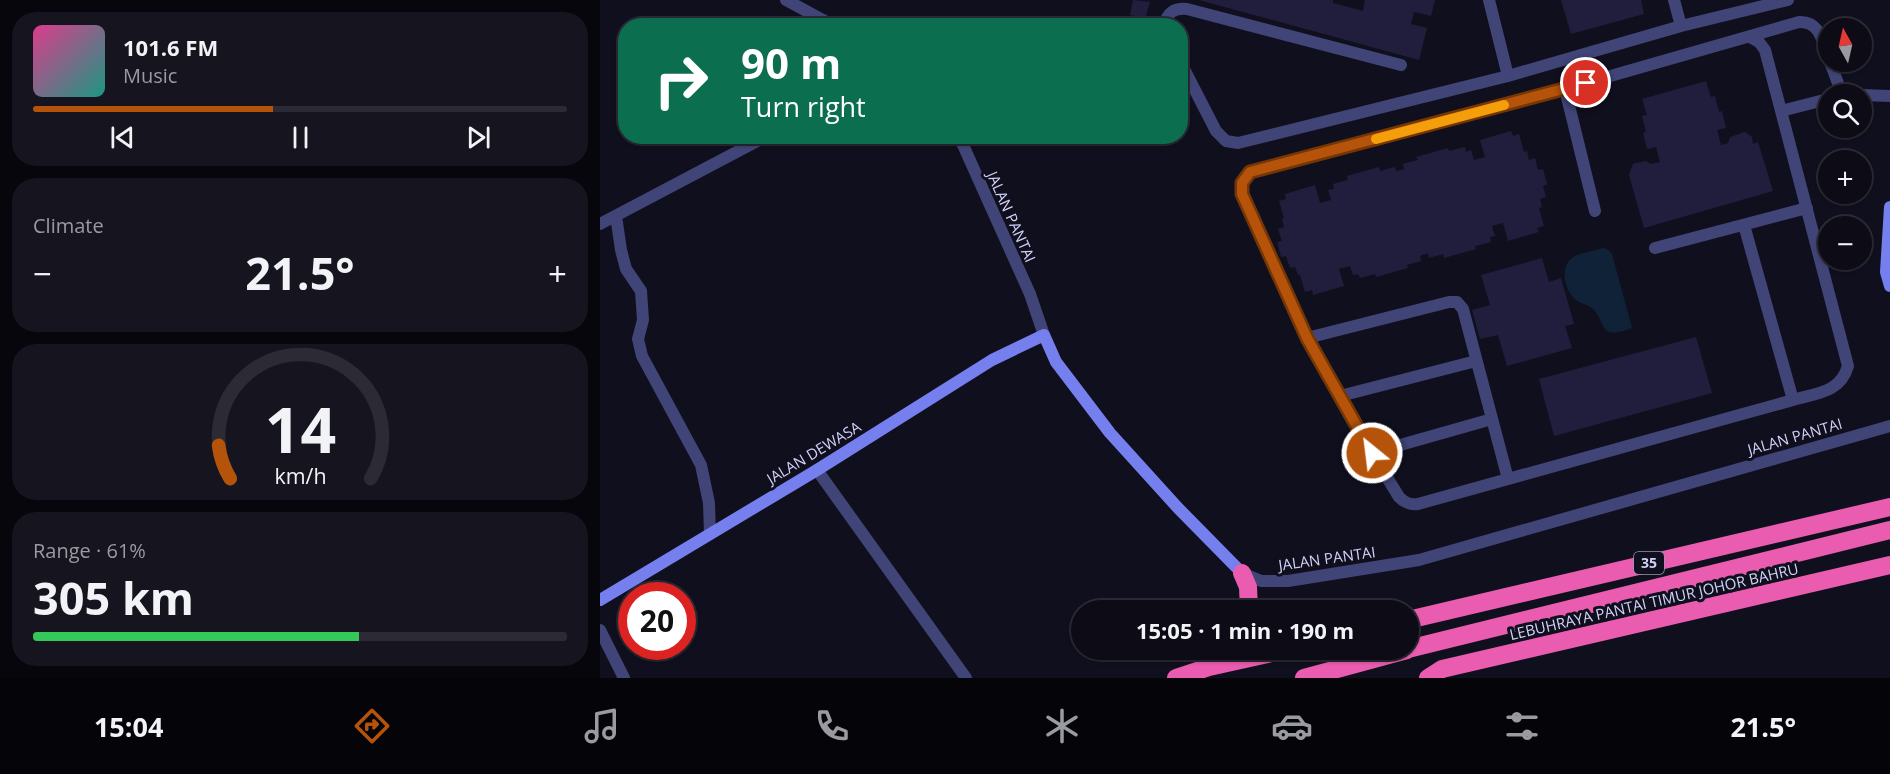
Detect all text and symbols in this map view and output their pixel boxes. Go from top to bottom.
north arrow [1818,18,1872,72]
map controls [1818,18,1872,270]
text: 101.6 FM [123,32,218,62]
text: 90 m [741,34,841,91]
icon: right [642,42,720,120]
pin [1560,57,1611,108]
text: Music [123,62,177,89]
icon: arrive [1569,66,1602,99]
button: search [1818,84,1872,138]
text: Turn right [741,88,866,125]
icon: previous [106,121,139,154]
icon: pause [284,121,317,154]
icon: next [462,121,495,154]
button: + [1818,150,1872,204]
street label: JALAN PANTAI [982,166,1041,265]
text: Climate [33,212,104,239]
button: − [1818,216,1872,270]
text: 21.5° [245,242,355,303]
text: − [33,251,52,296]
text: + [548,251,567,296]
text: 14 [264,386,336,471]
street label: JALAN PANTAI [1743,413,1844,460]
street label: JALAN DEWASA [761,416,865,489]
position arrow [1340,421,1404,485]
text: km/h [274,461,326,490]
text: Range · 61% [33,537,146,564]
street label: JALAN PANTAI [1275,541,1377,575]
road number: 35 [1634,552,1664,574]
street label: LEBUHRAYA PANTAI TIMUR JOHOR BAHRU [1507,558,1800,644]
text: 305 km [33,567,194,628]
speed limit sign: 20 [618,582,696,660]
text: 15:05 · 1 min · 190 m [1136,615,1354,645]
icon: directions [351,705,393,747]
icon: music [581,705,623,747]
icon: phone [811,705,853,747]
icon: climate [1041,705,1083,747]
icon: car [1271,705,1313,747]
icon: filters [1501,705,1543,747]
text: 15:04 [94,708,163,745]
text: 21.5° [1730,708,1796,745]

